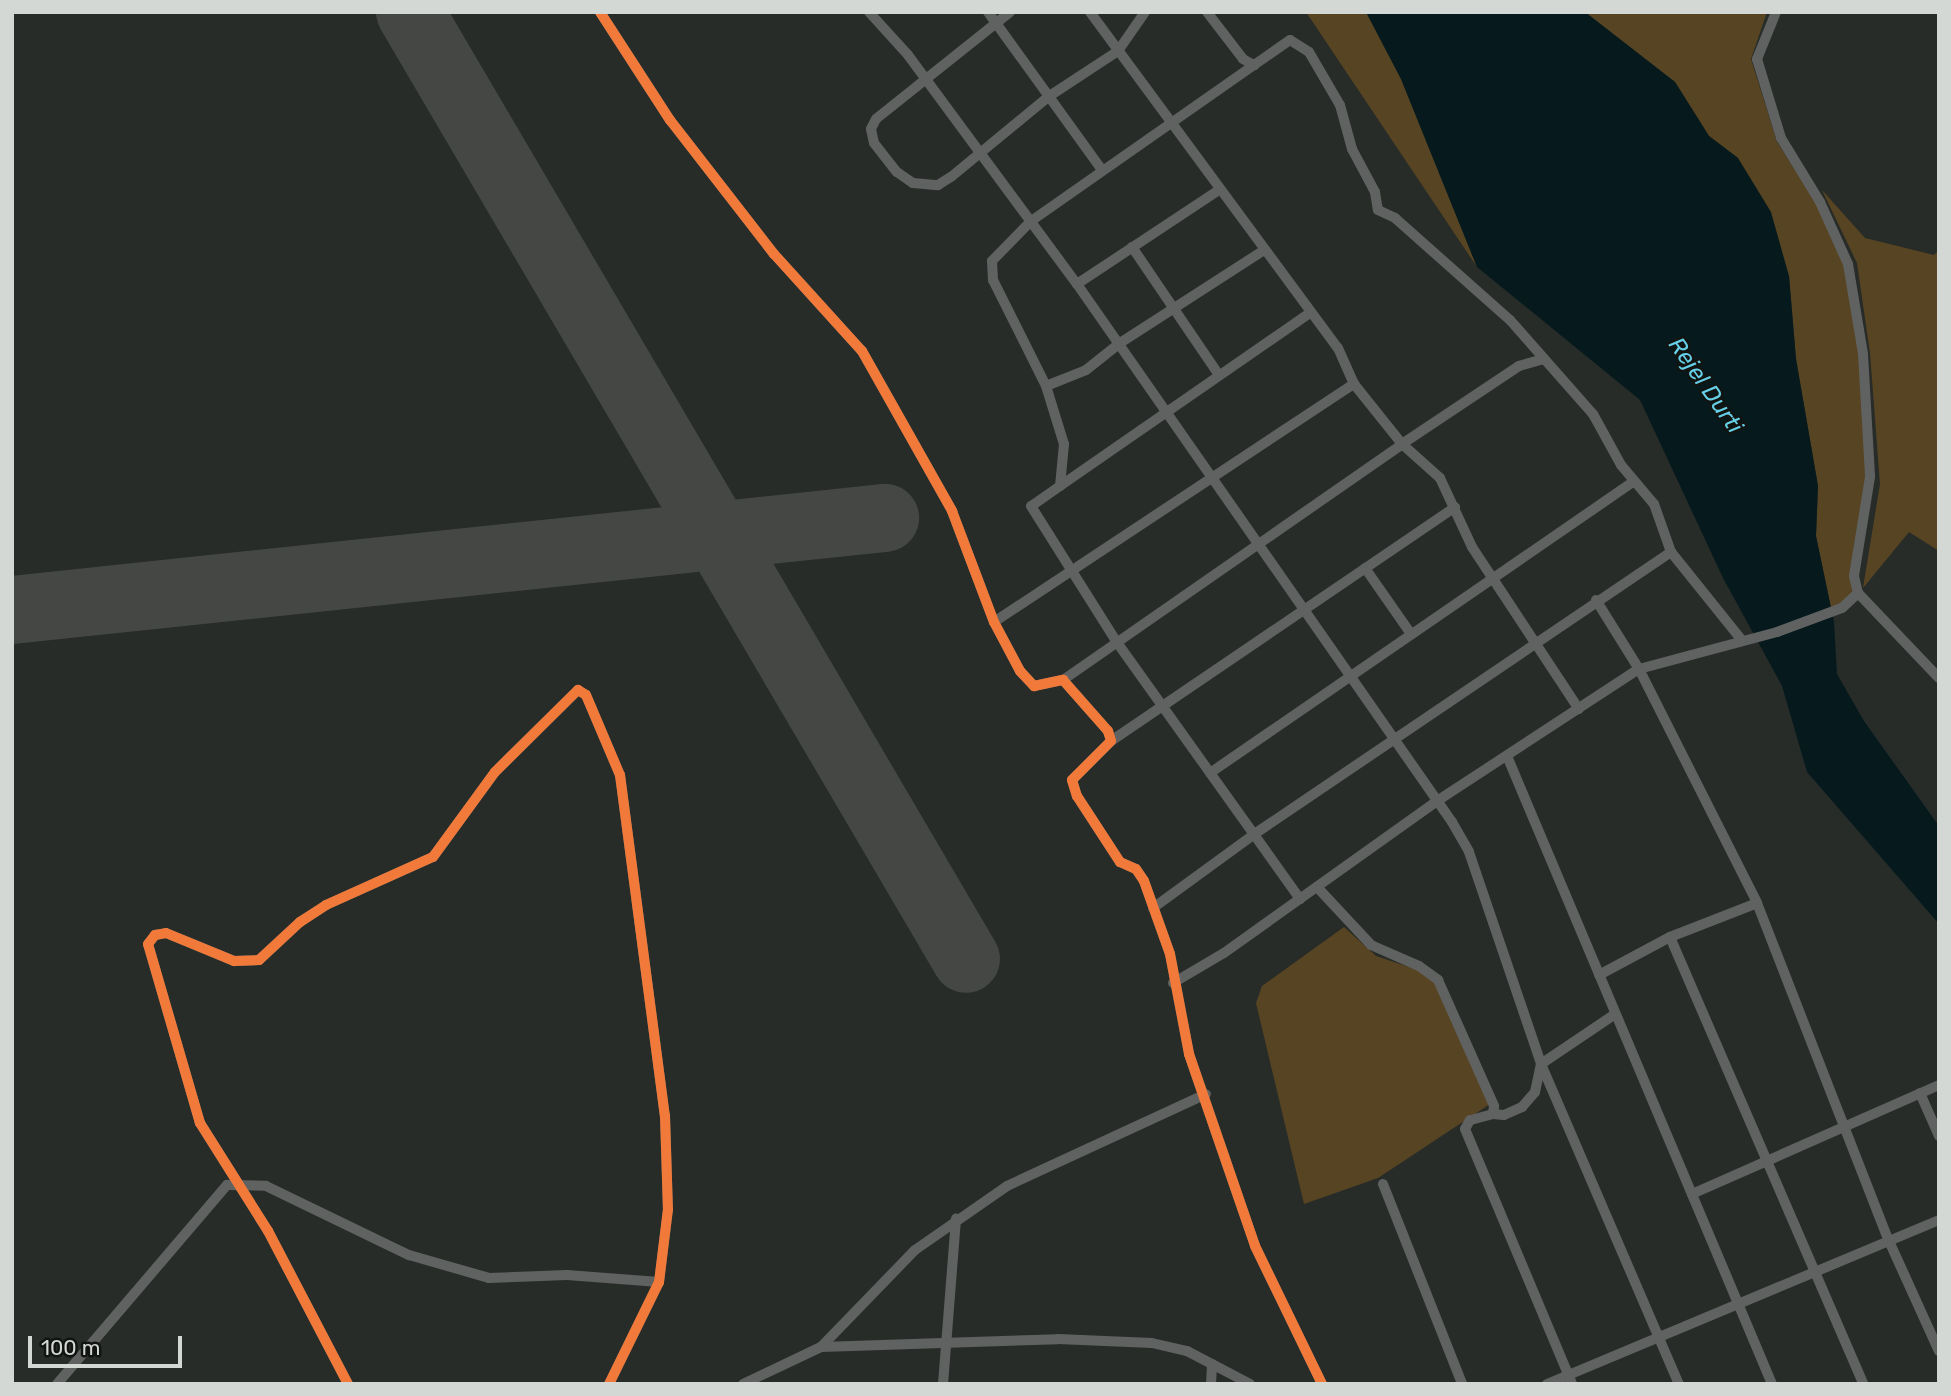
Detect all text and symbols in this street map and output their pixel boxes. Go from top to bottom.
water label: Rejel Durti [1663,332,1749,438]
scale bar [32,1322,186,1366]
text: 100 m [41,1335,100,1360]

